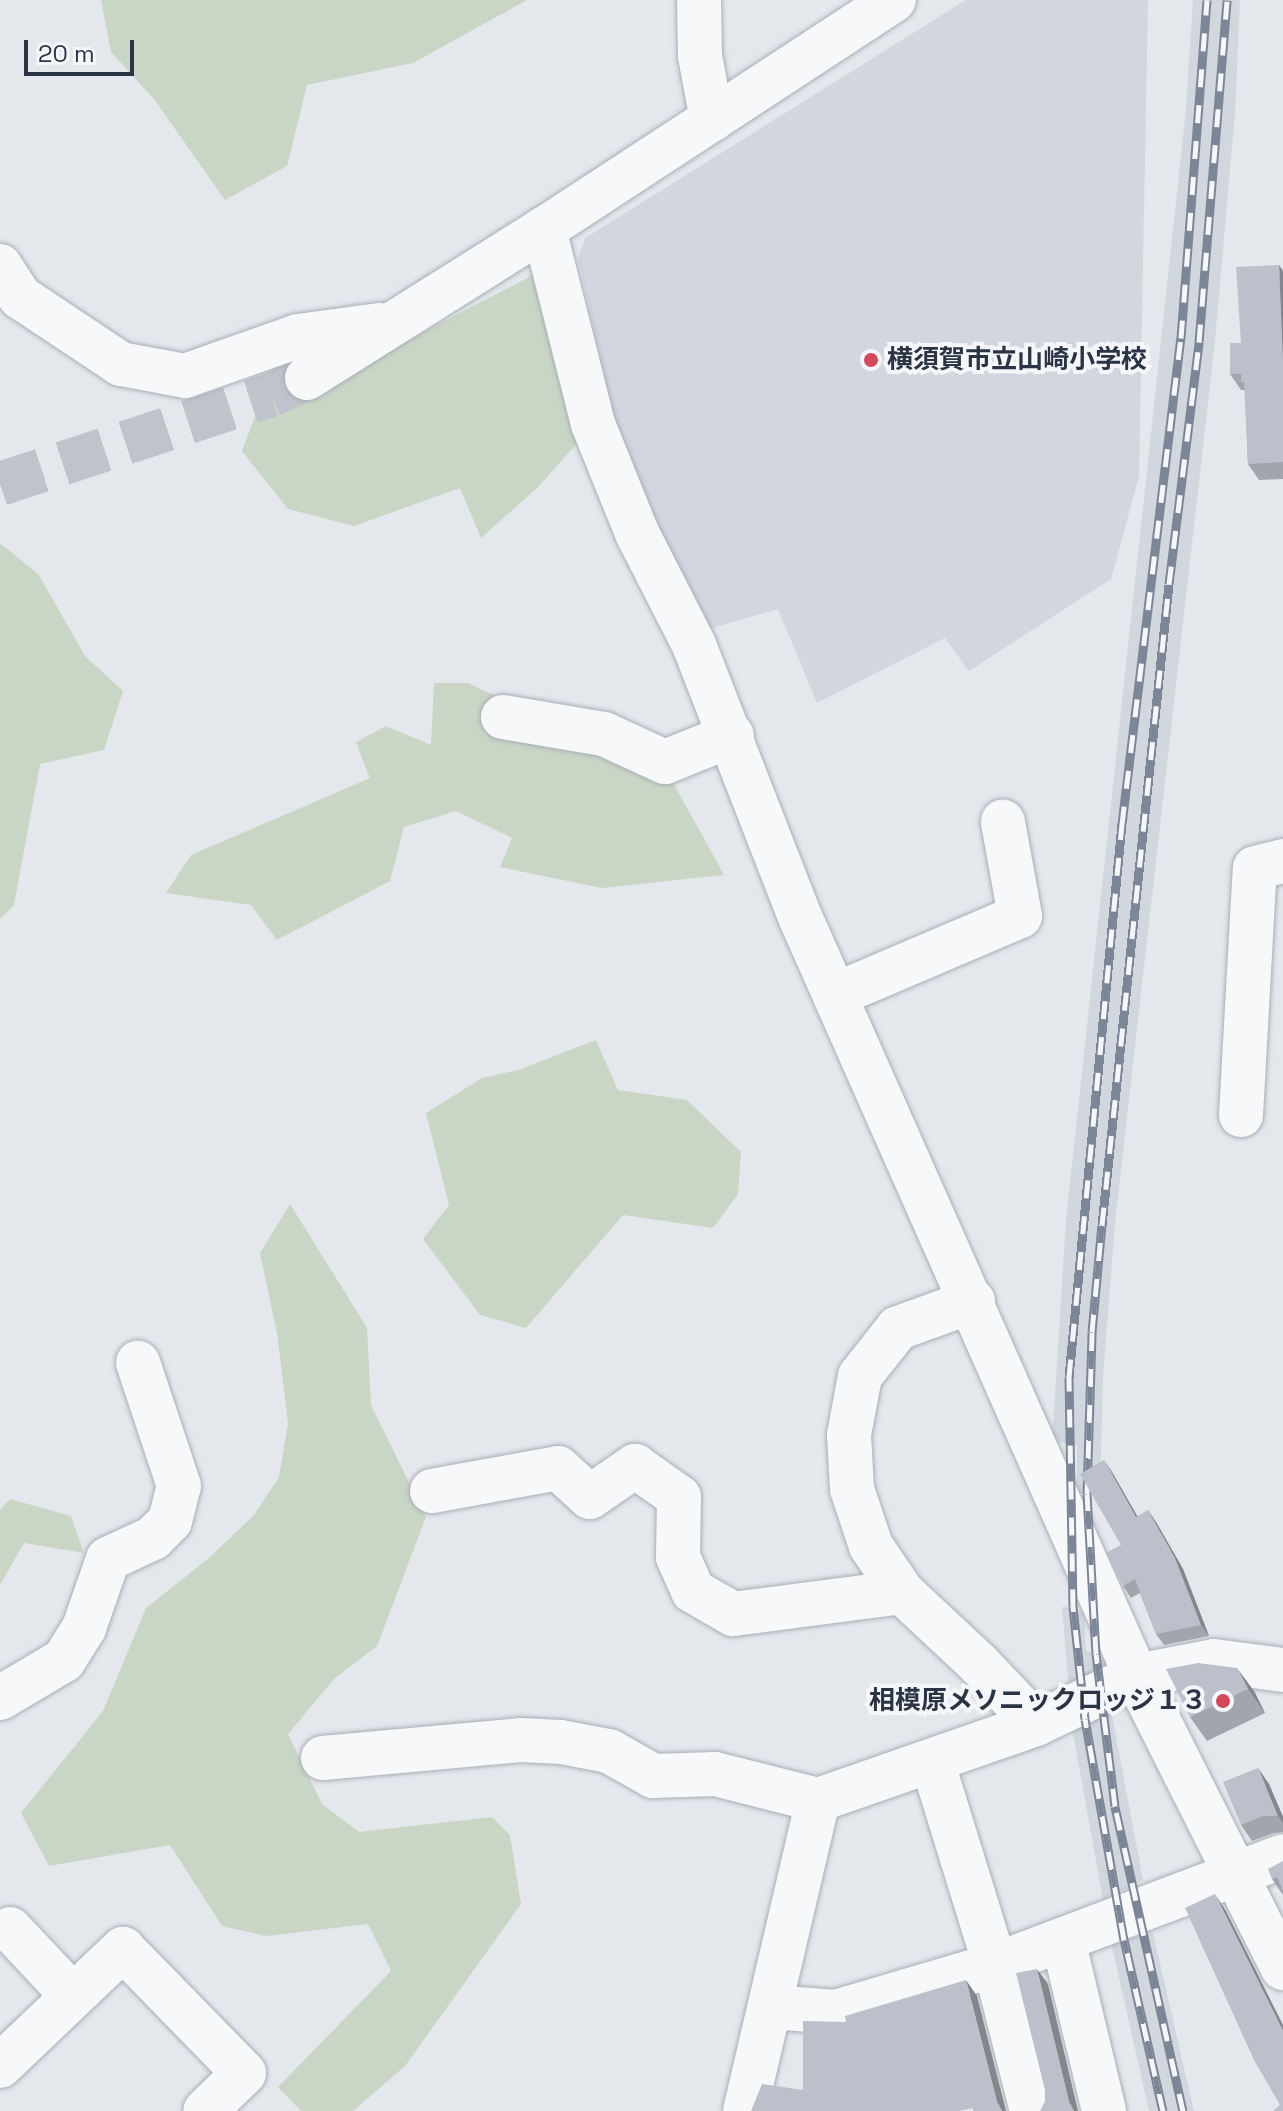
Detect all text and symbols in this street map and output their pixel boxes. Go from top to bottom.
scale bar [28,24,138,74]
text: 20 m [38,38,95,69]
place label: 横須賀市立山崎小学校 [887,344,1147,376]
marker: 横須賀市立山崎小学校 [862,351,880,369]
place label: 相模原メソニックロッジ１３ [869,1685,1207,1717]
marker: 相模原メソニックロッジ１３ [1214,1692,1232,1710]

